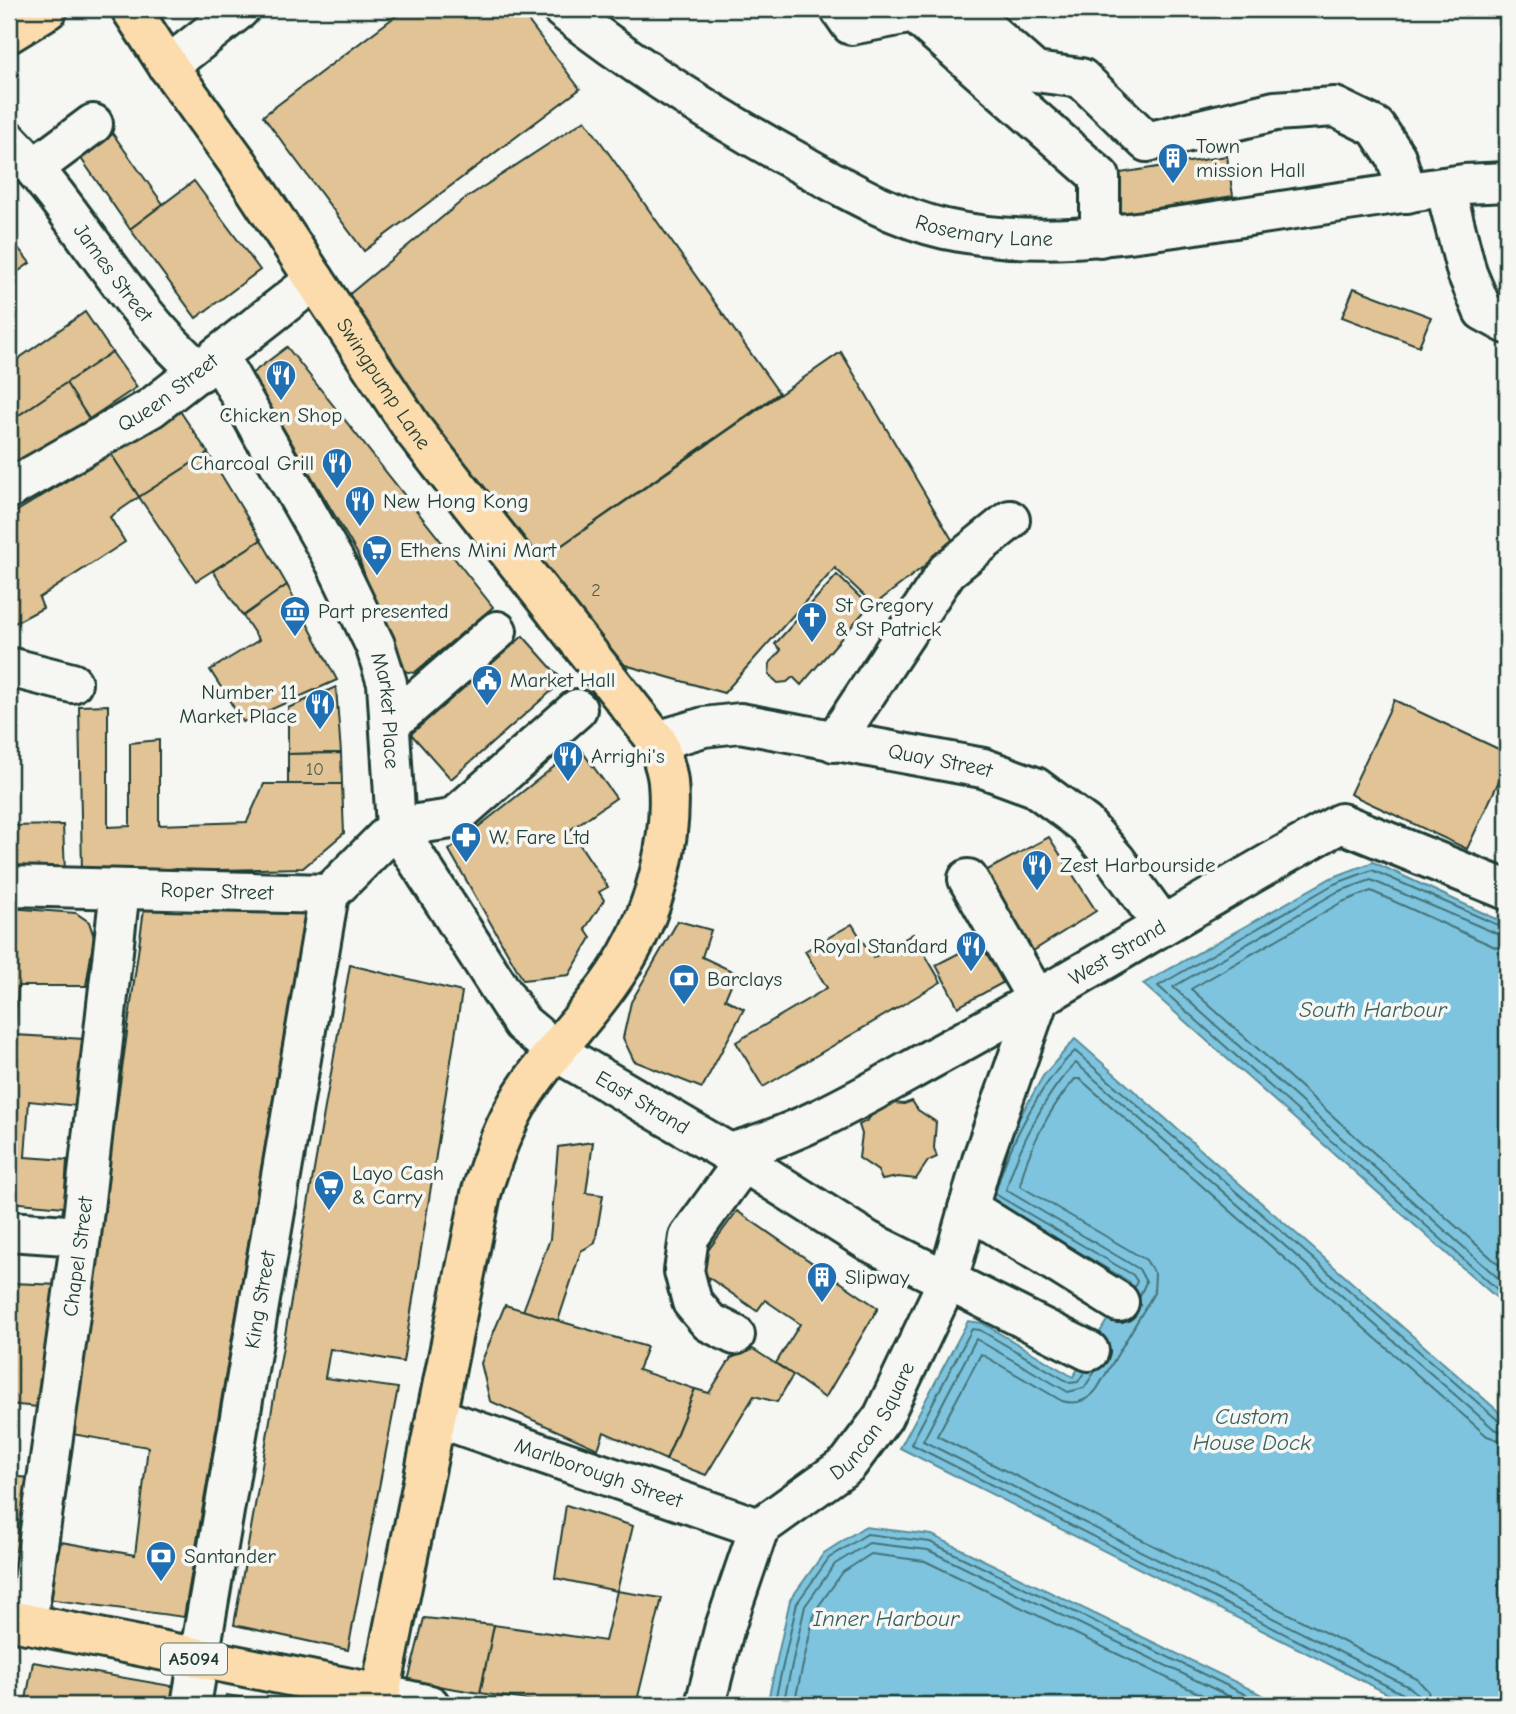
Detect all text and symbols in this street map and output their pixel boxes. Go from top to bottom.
place label: Town mission Hall [1196,134,1305,182]
building icon: Town mission Hall [1156,141,1190,185]
street label: Rosemary Lane [912,209,1053,251]
street label: James Street [69,219,158,327]
street label: Swingpump Lane [331,314,436,454]
street label: Queen Street [113,348,223,436]
restaurant icon: Chicken Shop [264,358,298,402]
place label: Chicken Shop [219,403,343,427]
restaurant icon: Charcoal Grill [320,446,354,490]
place label: Charcoal Grill [190,451,314,475]
restaurant icon: New Hong Kong [343,484,377,528]
place label: New Hong Kong [383,489,529,513]
supermarket icon: Ethens Mini Mart [360,533,394,577]
place label: Ethens Mini Mart [400,538,557,562]
house number: 2 [591,580,601,601]
place label: St Gregory & St Patrick [835,593,941,641]
museum icon: Part presented [278,594,312,638]
place label: Part presented [318,599,449,623]
church icon: St Gregory & St Patrick [795,600,829,644]
street label: Market Place [366,649,404,770]
public building icon: Market Hall [470,663,504,707]
place label: Market Hall [510,668,615,692]
place label: Number 11 Market Place [179,680,297,728]
restaurant icon: Number 11 Market Place [303,687,337,731]
restaurant icon: Arrighi's [551,739,585,783]
street label: Quay Street [886,739,997,783]
place label: Arrighi's [591,744,665,768]
house number: 10 [306,759,324,780]
pharmacy icon: W. Fare Ltd [449,820,483,864]
place label: W. Fare Ltd [489,825,590,849]
restaurant icon: Zest Harbourside [1020,848,1054,892]
place label: Zest Harbourside [1060,853,1215,877]
street label: Roper Street [160,878,275,905]
street label: West Strand [1065,915,1170,990]
restaurant icon: Royal Standard [954,929,988,973]
place label: Royal Standard [813,934,948,958]
bank icon: Barclays [667,962,701,1006]
place label: Barclays [707,967,782,991]
water label: South Harbour [1299,996,1448,1023]
street label: East Strand [592,1066,694,1139]
place label: Layo Cash & Carry [352,1161,444,1209]
supermarket icon: Layo Cash & Carry [312,1168,346,1212]
street label: Chapel Street [58,1194,97,1318]
street label: King Street [240,1248,280,1351]
building icon: Slipway [805,1260,839,1304]
place label: Slipway [845,1265,910,1289]
street label: Duncan Square [825,1358,919,1485]
water label: Custom House Dock [1193,1403,1312,1456]
street label: Marlborough Street [512,1433,687,1513]
bank icon: Santander [144,1539,178,1583]
place label: Santander [184,1544,277,1568]
water label: Inner Harbour [812,1605,960,1632]
road number: A5094 [161,1644,227,1674]

